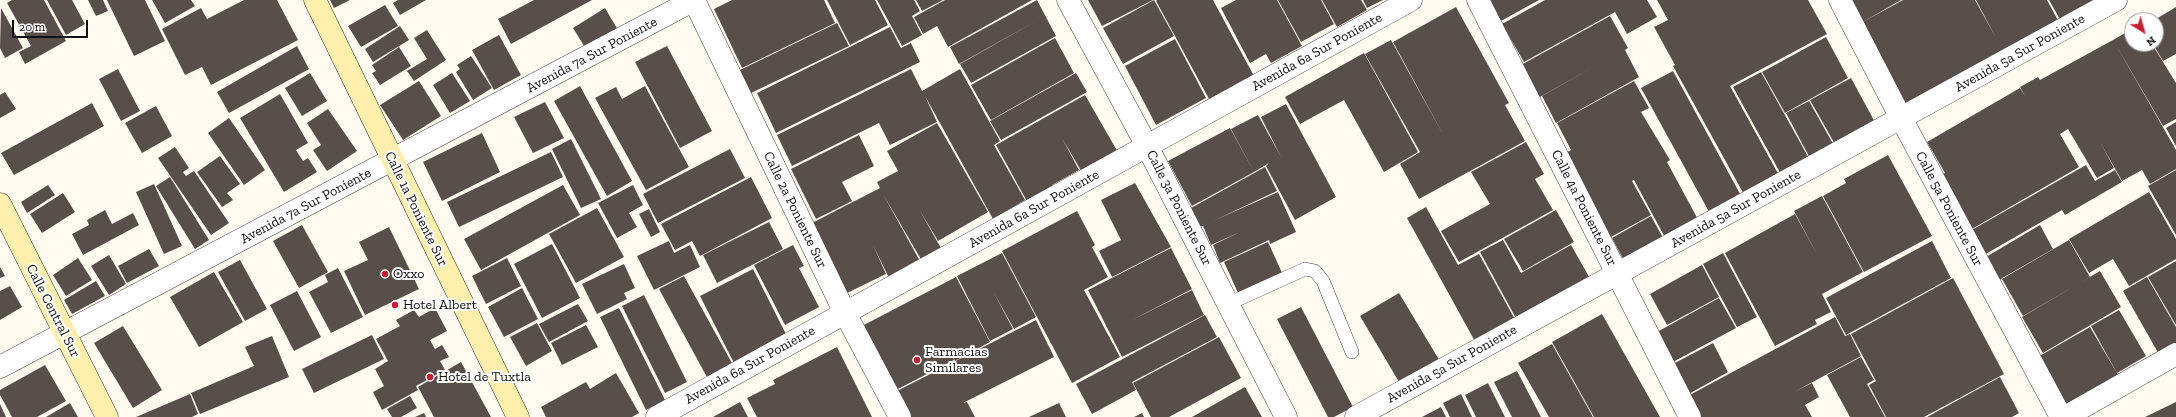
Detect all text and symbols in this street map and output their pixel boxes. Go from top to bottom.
street label: Avenida 6a Sur Poniente [1249,9,1385,95]
street label: Avenida 5a Sur Poniente [1952,10,2088,96]
scale bar [14,12,90,38]
north arrow [2124,12,2164,52]
street label: Avenida 7a Sur Poniente [524,13,660,97]
text: 20 m [19,20,45,34]
text: N [2144,33,2158,49]
street label: Calle 3a Poniente Sur [1143,147,1215,269]
street label: Calle 4a Poniente Sur [1547,147,1621,269]
street label: Calle 1a Poniente Sur [381,149,451,269]
street label: Calle 2a Poniente Sur [759,149,831,271]
street label: Calle 5a Poniente Sur [1912,149,1986,269]
street label: Avenida 7a Sur Poniente [238,164,374,248]
street label: Avenida 6a Sur Poniente [966,166,1102,252]
street label: Avenida 5a Sur Poniente [1668,166,1804,252]
street label: Calle Central Sur [22,261,84,361]
place label: Oxxo [393,266,424,282]
marker: Oxxo [380,269,390,279]
place label: Hotel Albert [403,297,477,313]
marker: Hotel Albert [390,300,400,310]
street label: Avenida 5a Sur Poniente [1384,321,1520,407]
street label: Avenida 6a Sur Poniente [682,322,818,408]
place label: Farmacias Similares [925,344,987,376]
marker: Farmacias Similares [912,355,922,365]
place label: Hotel de Tuxtla [438,369,531,385]
marker: Hotel de Tuxtla [425,372,435,382]

